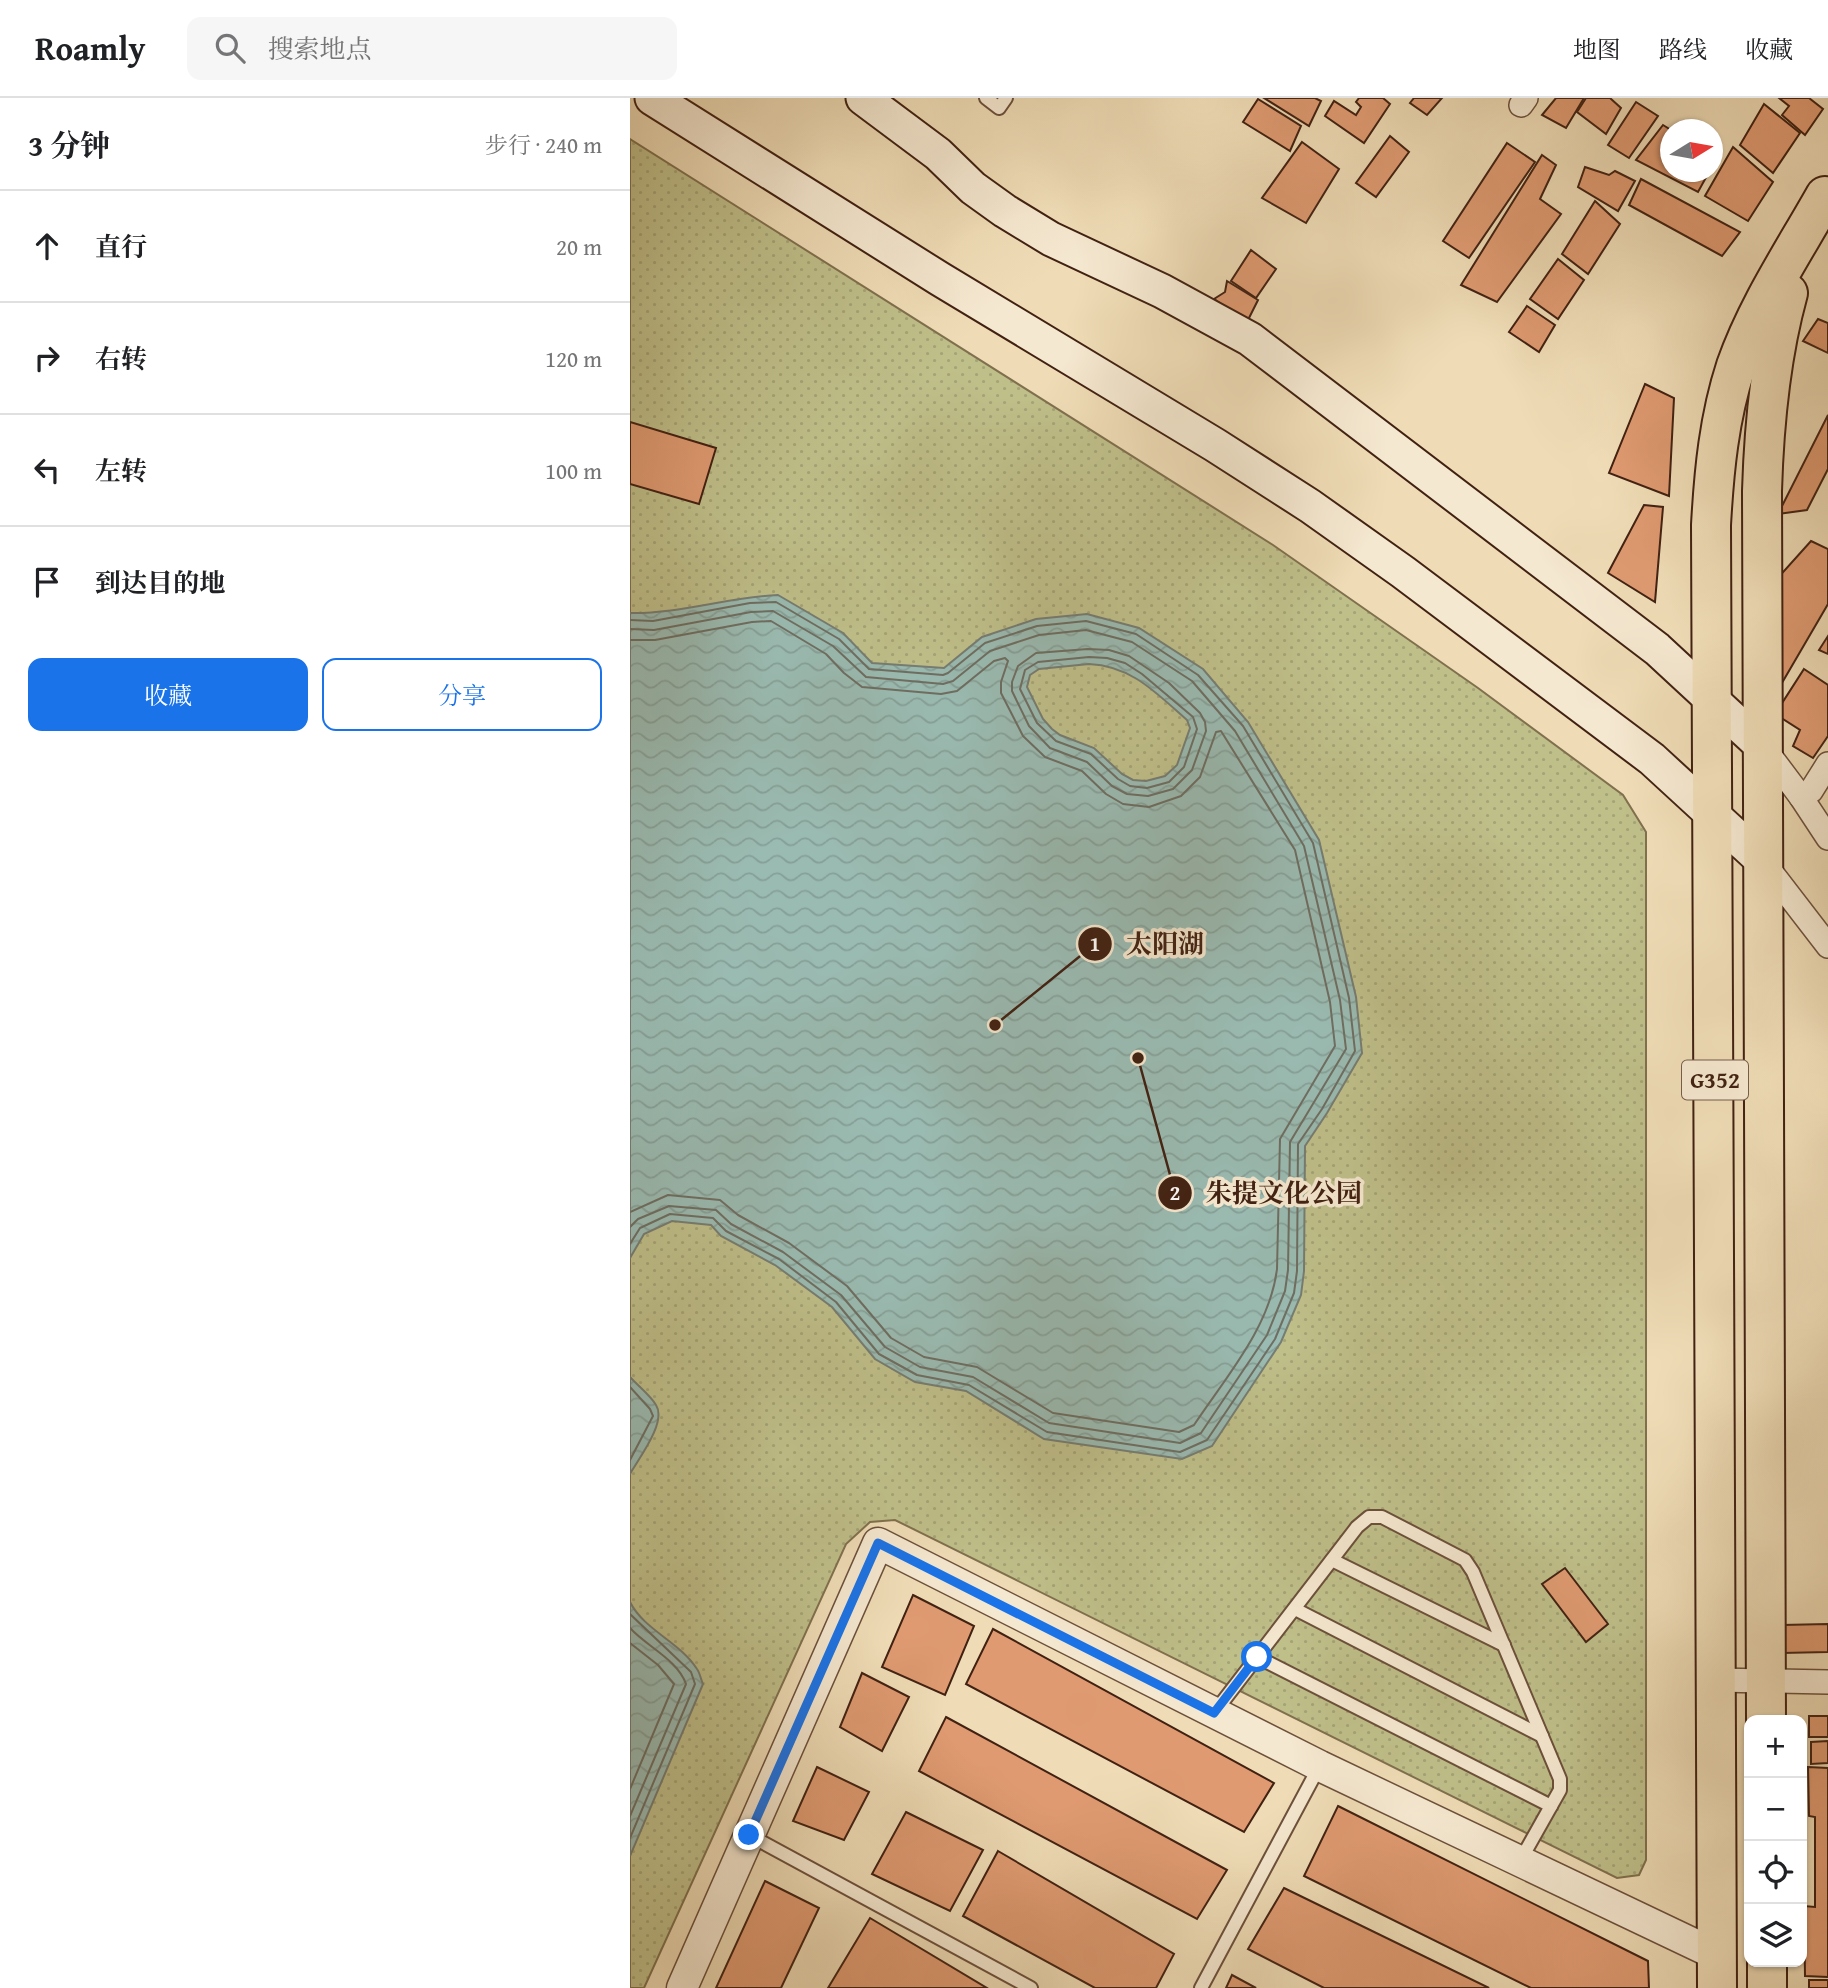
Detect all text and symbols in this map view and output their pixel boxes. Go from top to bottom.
search box [187,17,677,80]
text: Roamly [35,24,145,72]
icon: search [211,29,249,67]
text: 搜索地点 [267,29,371,68]
text: 地图 [1573,32,1621,67]
text: 路线 [1659,32,1707,67]
text: 收藏 [1745,32,1793,67]
north arrow [1660,119,1723,182]
text: 3 分钟 [28,123,110,167]
text: 步行 · 240 m [485,128,602,161]
icon: ahead [28,227,66,265]
text: 直行 [95,227,147,266]
text: 20 m [556,230,602,263]
icon: right [28,339,66,377]
text: 右转 [95,339,147,378]
text: 120 m [545,342,602,375]
icon: left [28,451,66,489]
text: 左转 [95,451,147,490]
text: 100 m [545,454,602,487]
icon: arrive [28,563,66,601]
text: 到达目的地 [95,563,225,602]
button: 收藏 [28,658,308,731]
button: 分享 [322,658,602,731]
callout: 太阳湖 [1077,920,1218,967]
text: 太阳湖 [1126,924,1204,963]
text: 1 [1090,928,1100,959]
road number: G352 [1682,1060,1748,1099]
callout: 朱提文化公园 [1157,1169,1376,1216]
text: 朱提文化公园 [1206,1173,1362,1212]
text: 2 [1170,1177,1180,1208]
route start [1241,1641,1272,1672]
map controls [1744,1715,1807,1967]
button: + [1744,1715,1807,1778]
button: − [1744,1778,1807,1841]
route end [733,1819,764,1850]
button: locate [1744,1841,1807,1904]
button: layers [1744,1904,1807,1967]

